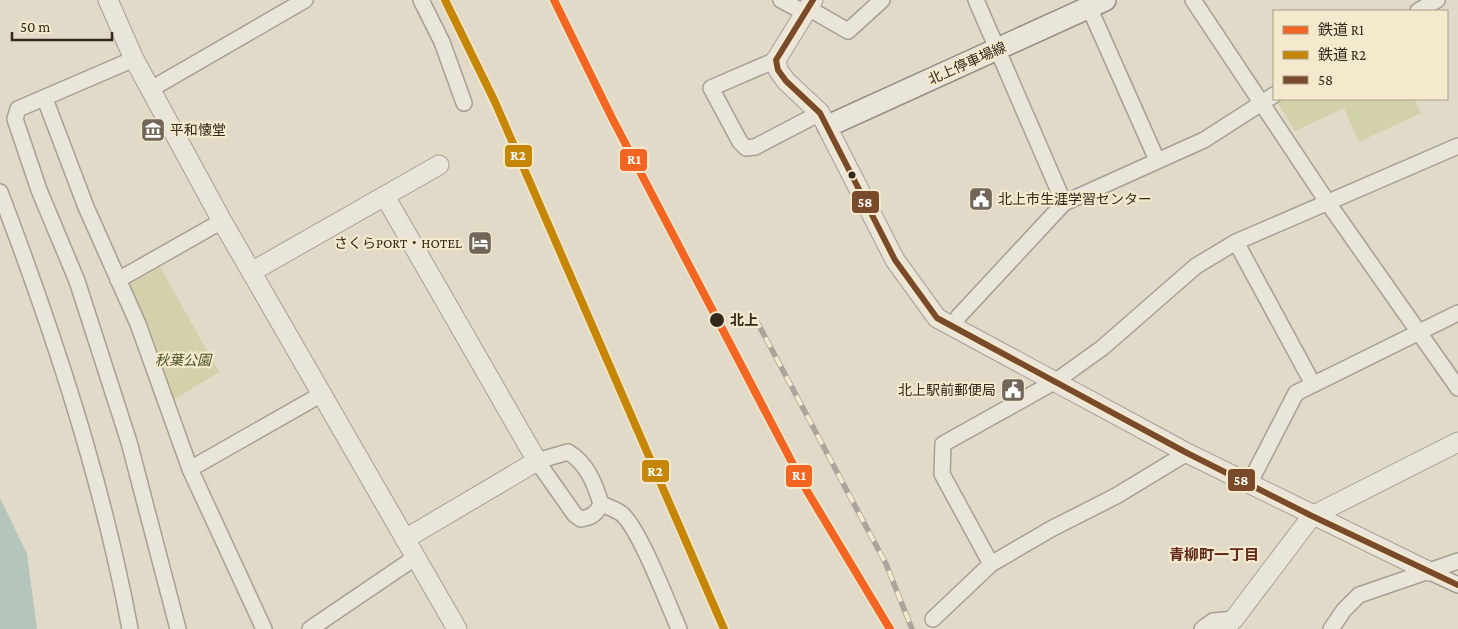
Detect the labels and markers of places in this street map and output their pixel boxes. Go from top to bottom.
museum icon: 平和懐堂 [140,117,166,143]
place label: 平和懐堂 [170,122,226,138]
unlabelled marker [847,170,857,180]
public building icon: 北上市生涯学習センター [968,186,994,212]
place label: 北上市生涯学習センター [998,191,1152,207]
hotel icon: さくらPORT・HOTEL [467,230,493,256]
place label: さくらPORT・HOTEL [334,235,462,251]
marker: 北上 [708,311,726,329]
place label: 北上 [730,312,758,328]
public building icon: 北上駅前郵便局 [1000,377,1026,403]
place label: 北上駅前郵便局 [898,382,996,398]

